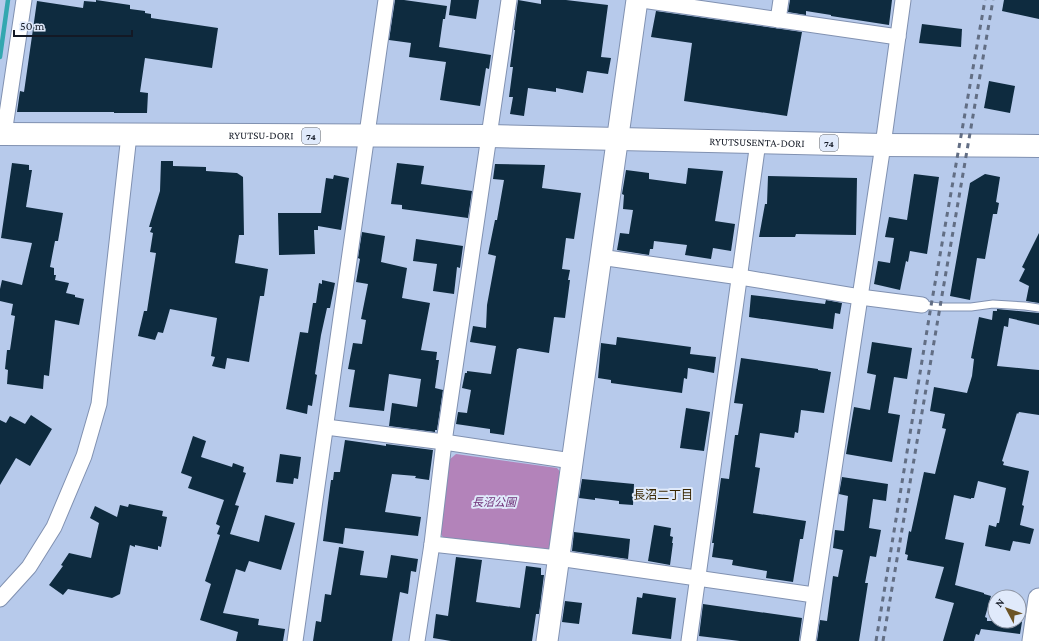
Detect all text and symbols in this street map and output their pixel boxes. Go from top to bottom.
scale bar [14,12,132,38]
text: 50 m [20,19,45,33]
road number: 74 [302,128,320,144]
street label: RYUTSU-DORI [228,129,294,141]
street label: RYUTSUSENTA-DORI [709,135,805,149]
road number: 74 [820,135,838,151]
district label: 長沼二丁目 [633,488,693,502]
park label: 長沼公園 [472,496,518,508]
north arrow [987,589,1027,629]
text: N [992,595,1007,609]

